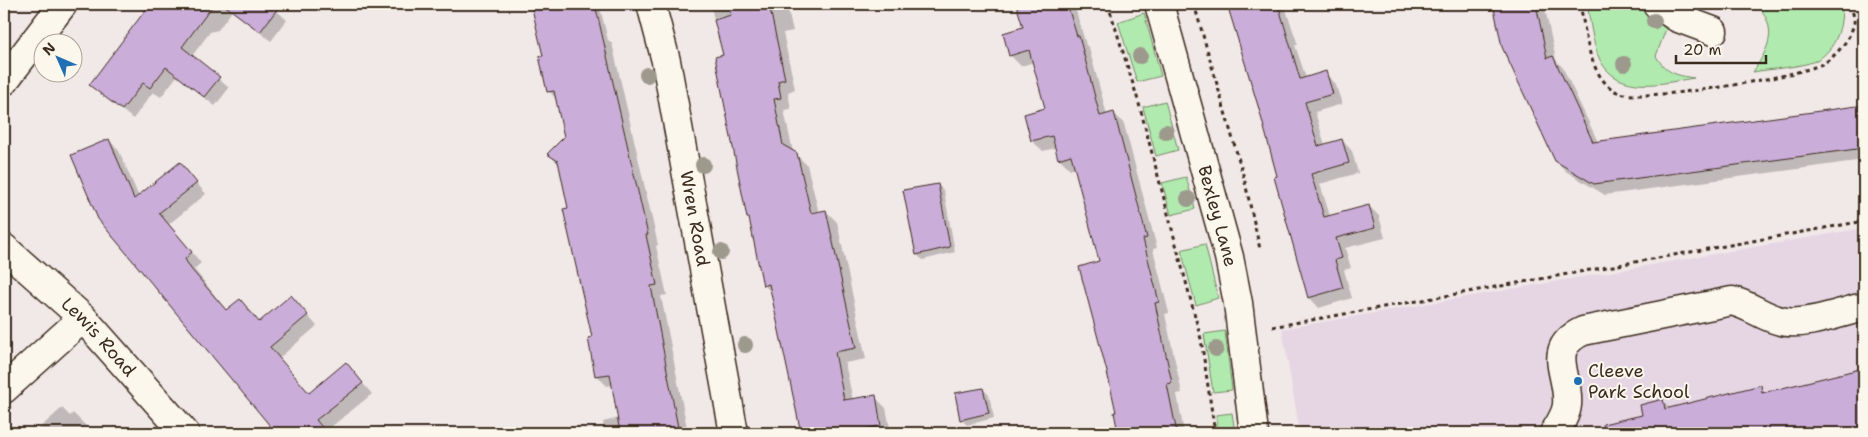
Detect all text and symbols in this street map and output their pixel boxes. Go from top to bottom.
north arrow [32,32,82,82]
scale bar [1676,32,1766,64]
text: N [39,39,59,59]
text: 20 m [1683,40,1722,60]
street label: Bexley Lane [1192,163,1243,269]
street label: Wren Road [674,169,715,268]
street label: Lewis Road [56,292,141,382]
place label: Cleeve Park School [1588,359,1690,404]
marker: Cleeve Park School [1572,375,1584,387]

